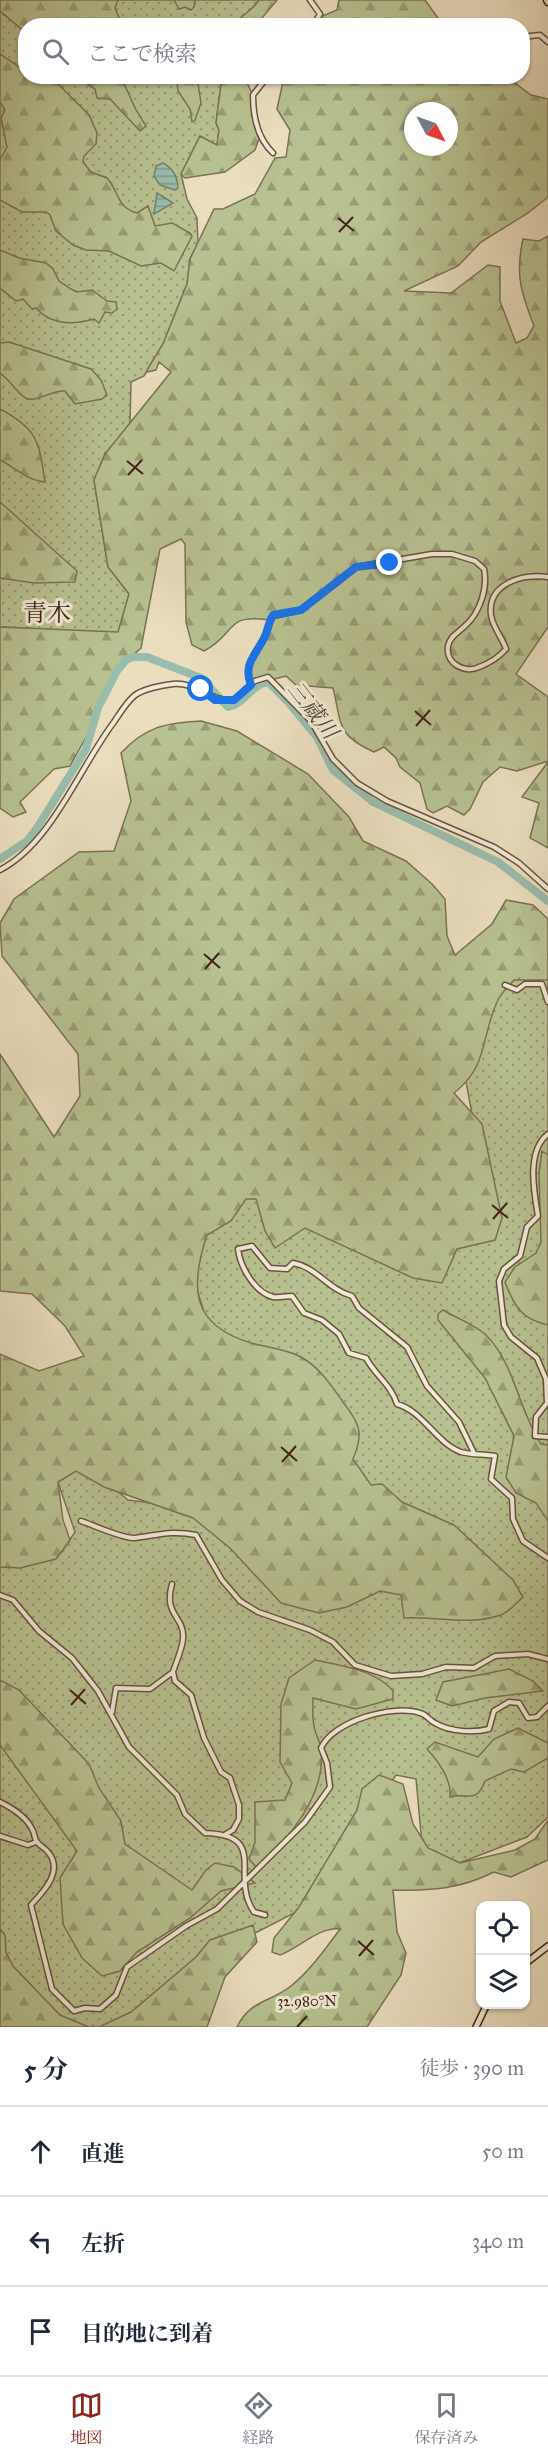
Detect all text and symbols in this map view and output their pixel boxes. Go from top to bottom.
search box [18,18,530,84]
icon: search [39,35,72,68]
text: ここで検索 [87,40,197,67]
north arrow [404,102,458,156]
route end [376,549,402,575]
district label: 青木 [23,598,71,628]
route start [187,675,213,701]
water label: 三蔵川 [282,676,345,746]
map controls [476,1901,530,2009]
button: locate [476,1901,530,1955]
button: layers [476,1955,530,2009]
text: 32.980°N [277,1992,337,2010]
text: 5 分 [24,2053,68,2085]
text: 徒歩 · 390 m [420,2056,524,2080]
icon: ahead [24,2135,57,2168]
text: 50 m [482,2139,524,2163]
text: 直進 [81,2140,125,2167]
icon: left [24,2225,57,2258]
text: 340 m [472,2229,524,2253]
text: 左折 [81,2230,125,2257]
icon: arrive [24,2315,57,2348]
text: 目的地に到着 [81,2320,213,2347]
tab: 地図 [70,2389,103,2448]
tab: 経路 [242,2389,275,2448]
tab: 保存済み [414,2389,478,2448]

